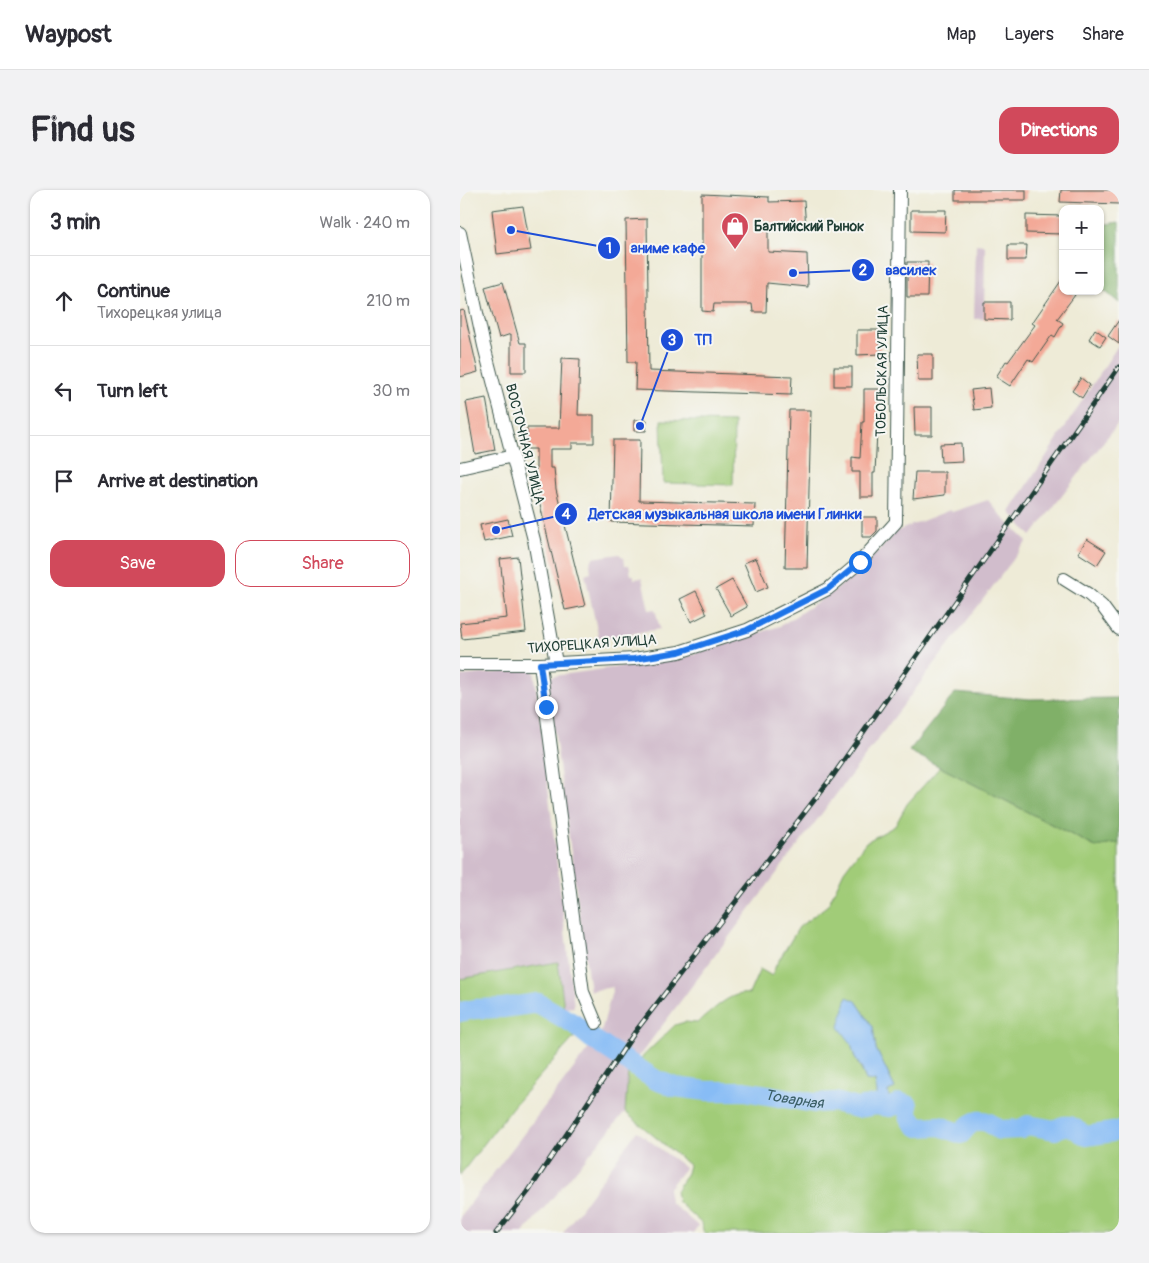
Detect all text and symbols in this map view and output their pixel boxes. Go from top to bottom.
text: Waypost [25,20,112,49]
text: Map [947,23,976,46]
text: Layers [1004,23,1054,46]
text: Share [1082,23,1124,46]
button: Directions [999,107,1119,154]
text: Find us [30,108,135,152]
map controls [1059,205,1104,295]
button: + [1059,205,1104,250]
text: 3 min [50,209,100,236]
shop icon: Балтийский Рынок [720,211,750,250]
text: Walk · 240 m [319,213,410,233]
place label: Балтийский Рынок [754,218,864,235]
callout: аниме кафе [596,233,716,263]
text: 1 [606,239,612,258]
text: аниме кафе [631,239,706,258]
button: − [1059,250,1104,295]
callout: василек [850,255,947,285]
text: 2 [859,261,867,280]
text: василек [885,261,937,280]
text: Continue [97,279,170,303]
icon: ahead [50,287,78,315]
text: 210 m [366,291,410,311]
text: Тихорецкая улица [97,303,222,323]
street label: ТОБОЛЬСКАЯ УЛИЦА [872,305,892,437]
callout: ТП [660,325,722,355]
text: 3 [668,331,676,350]
text: ТП [693,331,712,350]
icon: left [50,377,78,405]
text: Turn left [97,379,167,403]
text: 30 m [372,381,410,401]
street label: ВОСТОЧНАЯ УЛИЦА [502,382,548,506]
icon: arrive [50,467,78,495]
text: Arrive at destination [97,469,258,493]
callout: Детская музыкальная школа имени Глинки [553,499,872,529]
text: 4 [562,505,571,524]
text: Детская музыкальная школа имени Глинки [587,505,862,524]
button: Save [50,540,225,587]
button: Share [235,540,410,587]
route start [849,551,872,574]
street label: ТИХОРЕЦКАЯ УЛИЦА [527,631,657,657]
route end [535,696,558,719]
water label: Товарная [763,1085,826,1113]

